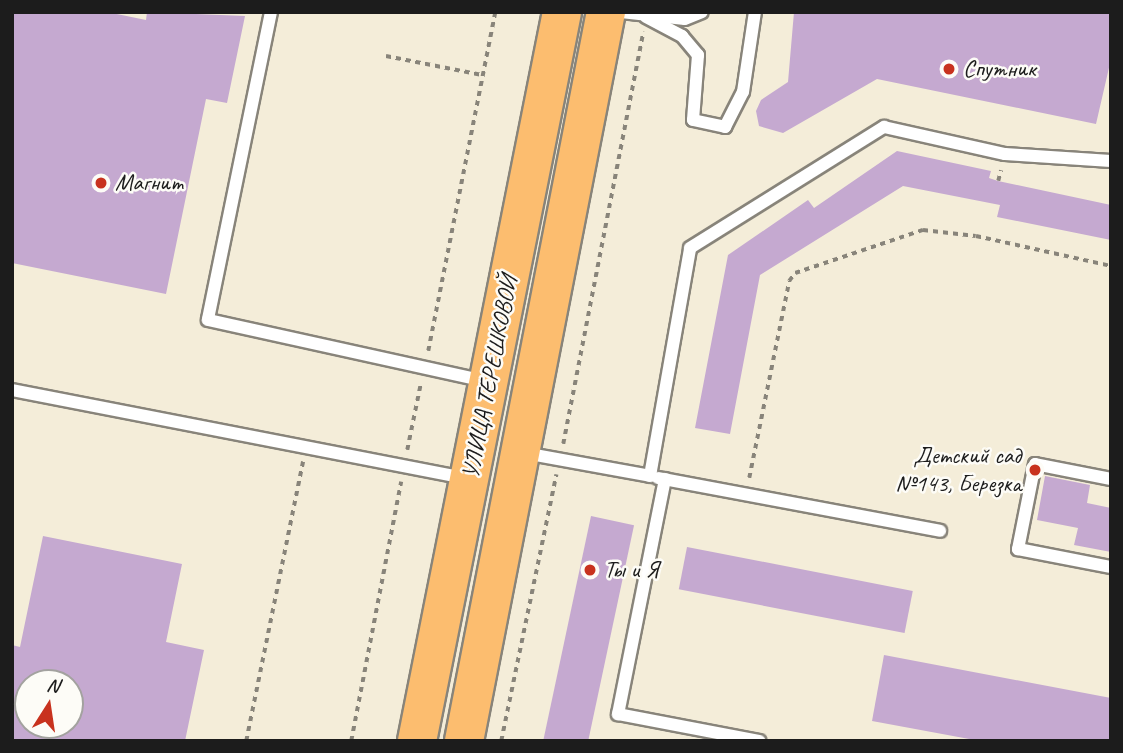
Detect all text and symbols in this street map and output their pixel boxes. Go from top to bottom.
place label: Спутник [963,55,1036,83]
marker: Спутник [941,61,957,77]
place label: Магнит [115,169,183,197]
marker: Магнит [93,175,109,191]
street label: УЛИЦА ТЕРЕШКОВОЙ [456,274,524,480]
place label: Детский сад №143, Березка [895,442,1021,498]
marker: Детский сад №143, Березка [1027,462,1043,478]
place label: Ты и Я [604,556,658,584]
marker: Ты и Я [582,562,598,578]
north arrow [14,669,84,739]
text: N [45,672,61,698]

